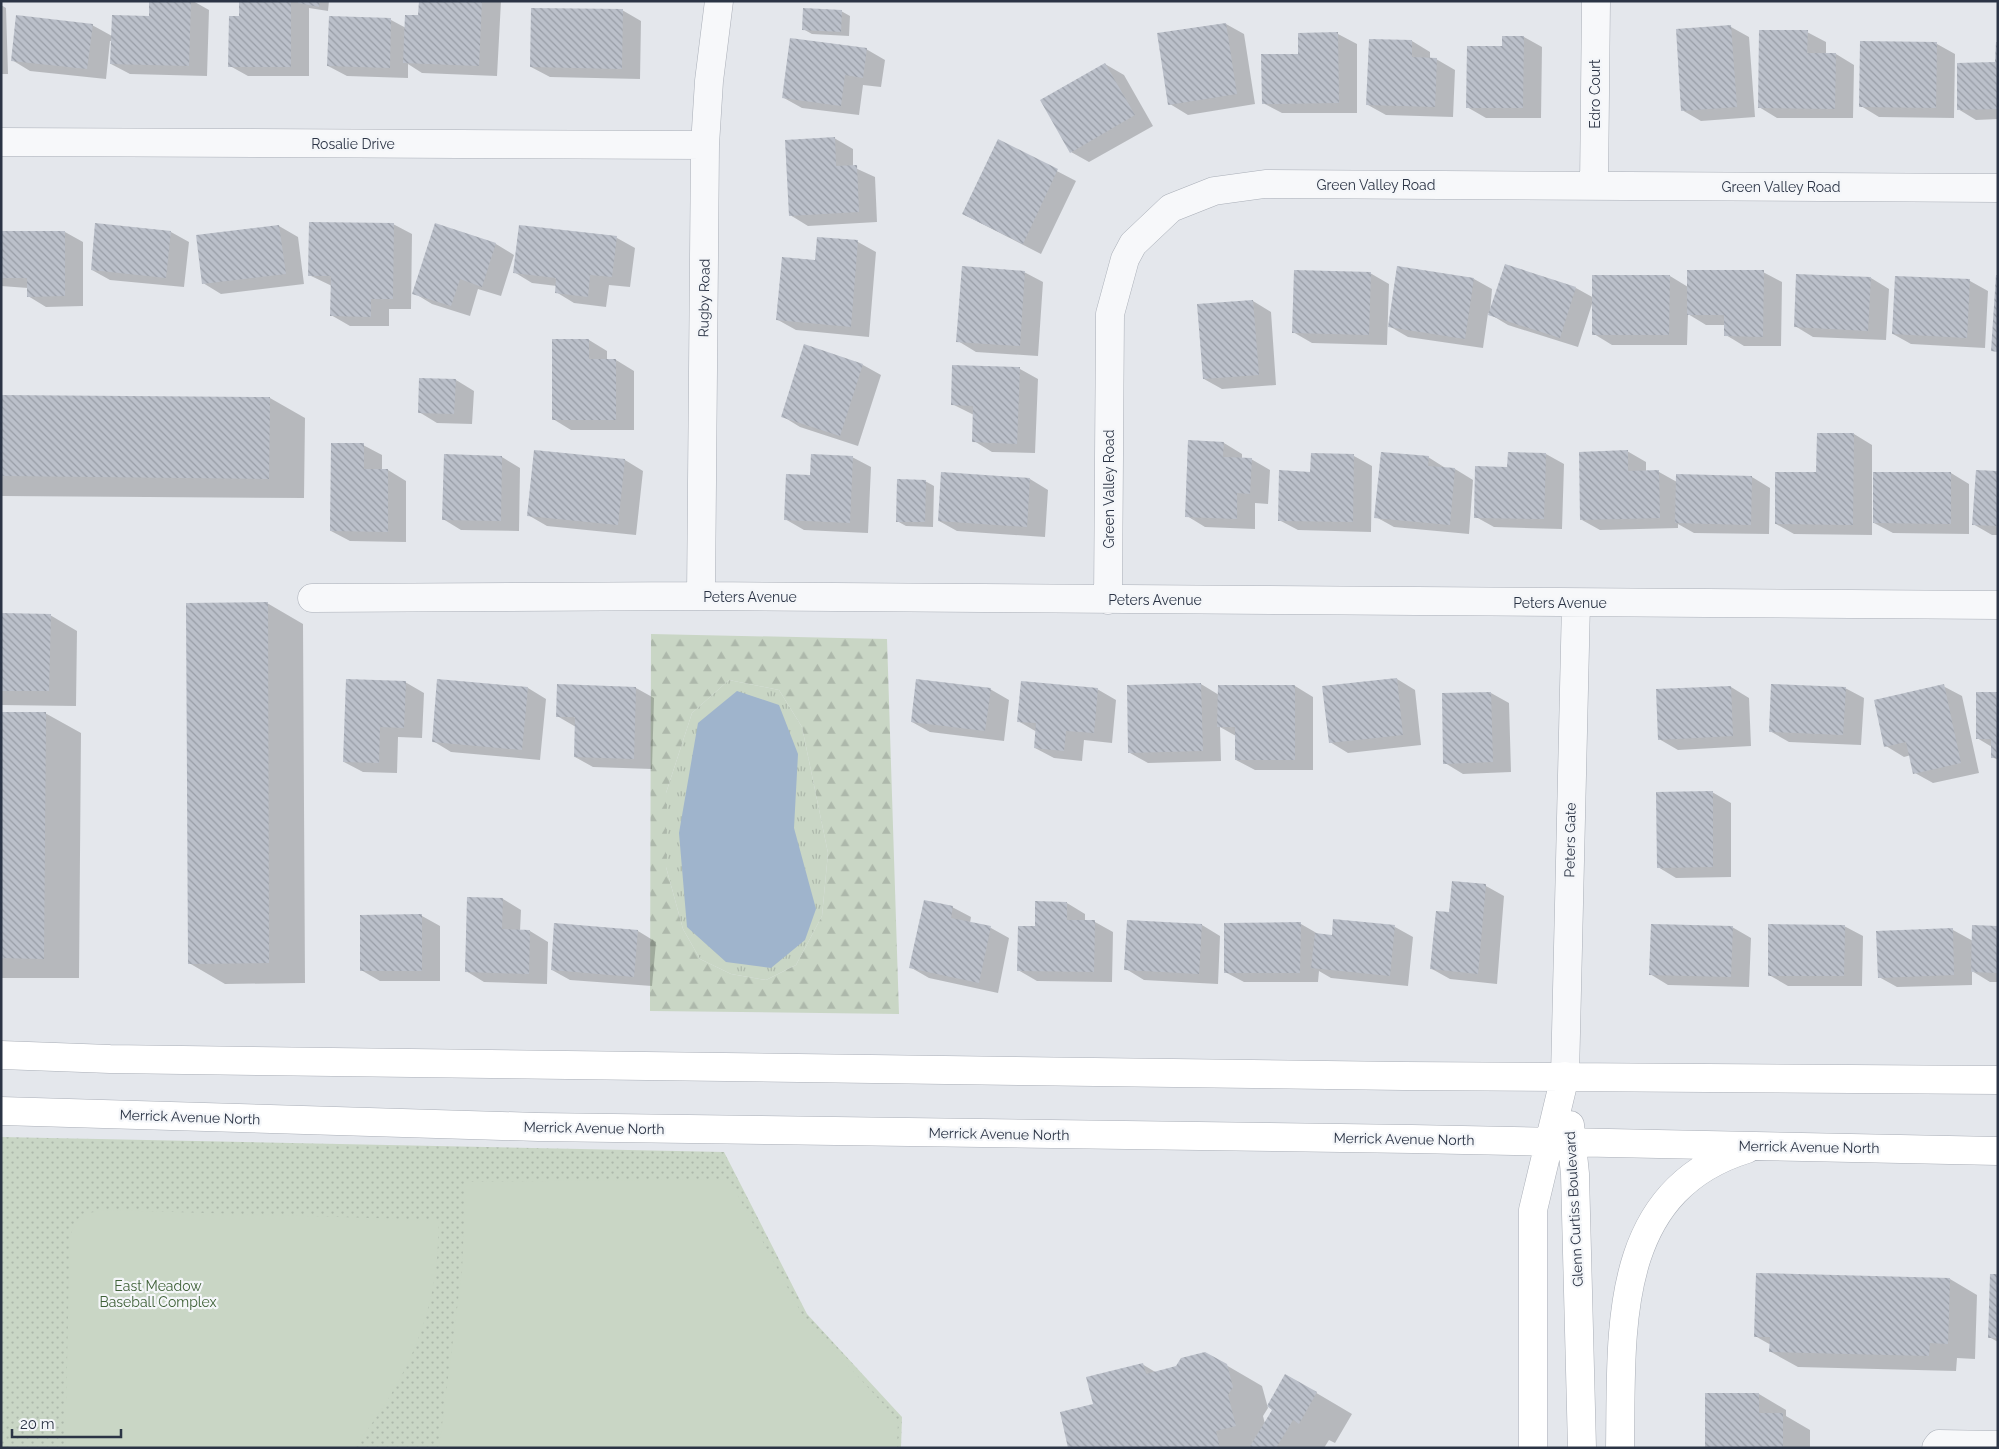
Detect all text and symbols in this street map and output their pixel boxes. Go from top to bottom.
street label: Edro Court [1587,59,1603,129]
street label: Rosalie Drive [311,136,395,152]
street label: Green Valley Road [1317,177,1435,193]
street label: Green Valley Road [1722,179,1840,195]
street label: Rugby Road [695,258,713,338]
street label: Green Valley Road [1101,430,1117,548]
street label: Peters Avenue [703,589,797,605]
street label: Peters Avenue [1108,592,1202,608]
street label: Peters Avenue [1513,595,1607,611]
street label: Peters Gate [1561,802,1579,878]
street label: Merrick Avenue North [119,1107,261,1127]
street label: Merrick Avenue North [523,1119,665,1137]
street label: Merrick Avenue North [928,1125,1070,1143]
street label: Merrick Avenue North [1333,1130,1475,1148]
street label: Glenn Curtiss Boulevard [1562,1131,1586,1287]
street label: Merrick Avenue North [1738,1138,1880,1156]
park label: East Meadow Baseball Complex [99,1278,217,1310]
scale bar [12,1406,121,1438]
text: 20 m [20,1415,55,1433]

